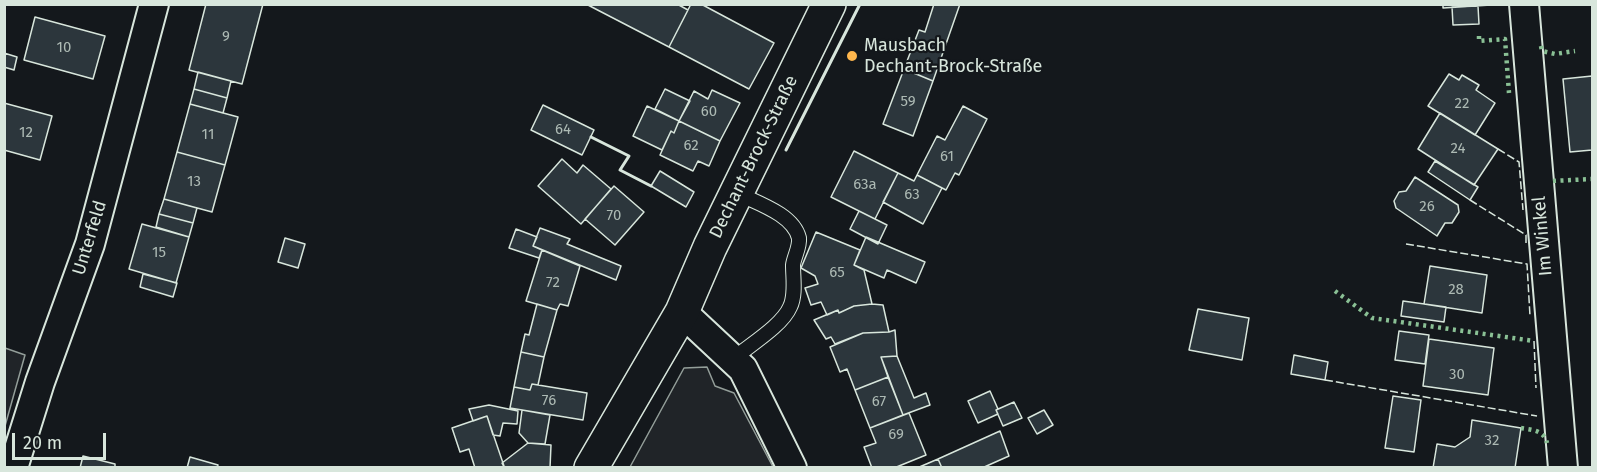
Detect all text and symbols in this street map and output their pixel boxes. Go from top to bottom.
house number: 9 [222,28,230,46]
place label: Mausbach Dechant-Brock-Straße [864,35,1042,78]
house number: 10 [57,39,71,57]
marker: Mausbach Dechant-Brock-Straße [845,49,859,63]
street label: Dechant-Brock-Straße [705,72,803,242]
house number: 59 [900,93,916,111]
house number: 22 [1455,95,1469,113]
house number: 60 [701,103,717,121]
house number: 64 [555,121,571,139]
house number: 12 [19,124,33,142]
house number: 11 [202,126,214,144]
house number: 62 [683,137,699,155]
house number: 24 [1451,140,1465,158]
house number: 61 [940,148,954,166]
house number: 13 [187,173,201,191]
house number: 63a [853,176,877,194]
house number: 63 [904,186,920,204]
street label: Im Winkel [1529,195,1557,277]
street label: Unterfeld [68,198,112,278]
house number: 26 [1419,198,1435,216]
house number: 70 [607,207,621,225]
house number: 15 [152,244,166,262]
house number: 65 [829,264,845,282]
house number: 72 [546,274,560,292]
house number: 28 [1448,281,1464,299]
house number: 30 [1449,366,1465,384]
house number: 76 [542,392,556,410]
house number: 67 [872,393,886,411]
scale bar [15,421,110,459]
house number: 69 [888,426,904,444]
text: 20 m [23,432,62,454]
house number: 32 [1485,432,1499,450]

